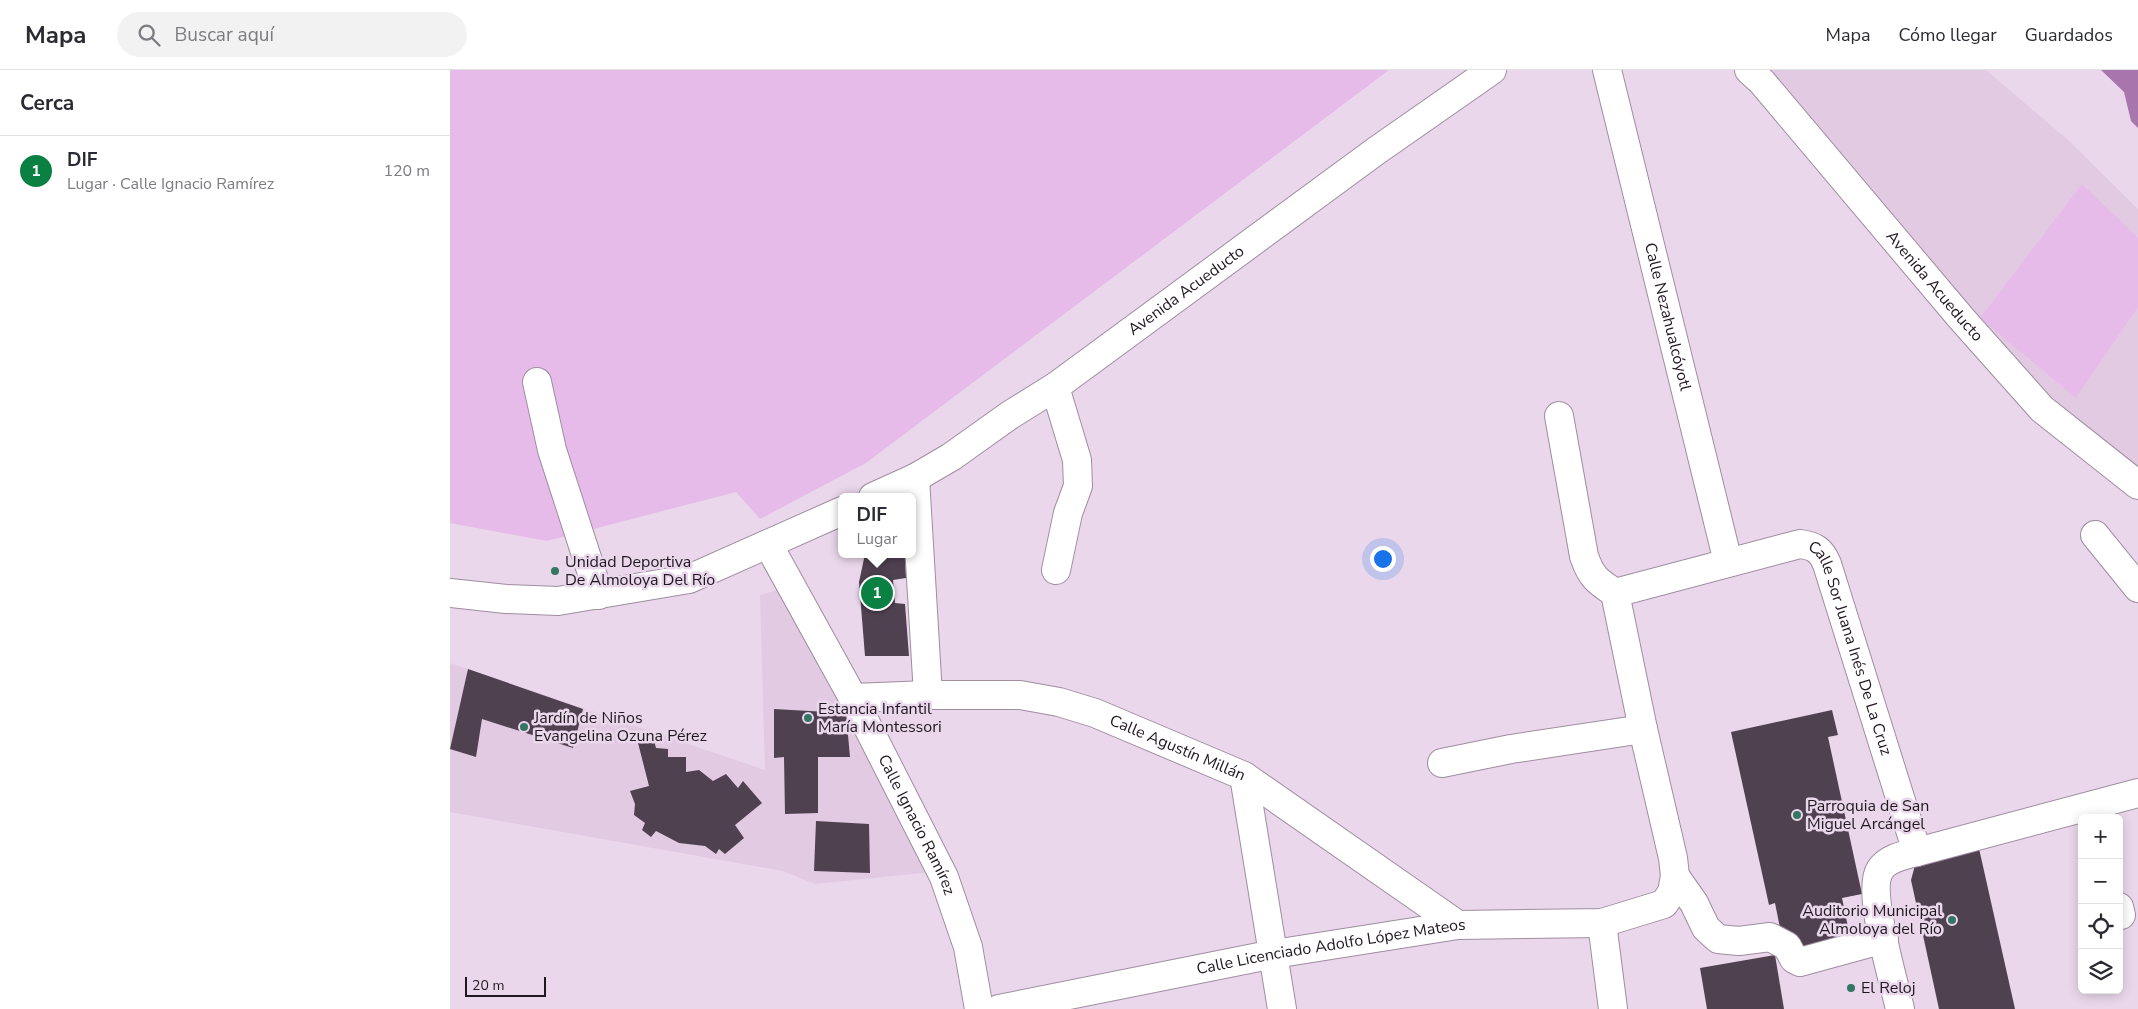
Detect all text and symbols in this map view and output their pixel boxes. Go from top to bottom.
search box [117,12,467,57]
text: Mapa [25,19,87,51]
icon: search [135,21,163,49]
text: Buscar aquí [175,22,274,48]
text: Mapa [1826,23,1871,47]
text: Cómo llegar [1899,23,1997,47]
text: Guardados [2025,23,2113,47]
text: Cerca [20,89,74,117]
text: DIF [67,147,98,173]
text: 1 [31,160,41,182]
text: 120 m [383,160,430,182]
text: Lugar · Calle Ignacio Ramírez [67,173,274,195]
street label: Avenida Acueducto [1881,226,1988,347]
street label: Avenida Acueducto [1124,240,1249,341]
street label: Calle Nezahualcóyotl [1639,240,1697,393]
popup [838,493,916,558]
text: DIF [856,502,887,528]
text: Lugar [856,528,898,550]
street label: Calle Sor Juana Inés De La Cruz [1804,536,1897,758]
your location [1370,546,1396,572]
place label: Unidad Deportiva De Almoloya Del Río [565,551,715,591]
marker: Unidad Deportiva De Almoloya Del Río [549,565,561,577]
pin: 1 [861,574,893,612]
place label: Estancia Infantil María Montessori [818,698,942,738]
place label: Jardín de Niños Evangelina Ozuna Pérez [533,707,707,747]
street label: Calle Agustín Millán [1106,709,1249,786]
marker: Estancia Infantil María Montessori [802,712,814,724]
marker: Jardín de Niños Evangelina Ozuna Pérez [518,721,530,733]
street label: Calle Ignacio Ramírez [873,751,960,898]
place label: Parroquia de San Miguel Arcángel [1807,795,1929,835]
marker: Parroquia de San Miguel Arcángel [1791,809,1803,821]
map controls [2078,814,2123,994]
button: + [2078,814,2123,859]
button: − [2078,859,2123,904]
place label: Auditorio Municipal Almoloya del Río [1802,900,1942,940]
button: locate [2078,904,2123,949]
street label: Calle Licenciado Adolfo López Mateos [1195,914,1466,980]
marker: Auditorio Municipal Almoloya del Río [1946,914,1958,926]
button: layers [2078,949,2123,994]
scale bar [465,974,546,997]
text: 20 m [472,976,504,995]
place label: El Reloj [1861,977,1916,999]
marker: El Reloj [1845,982,1857,994]

